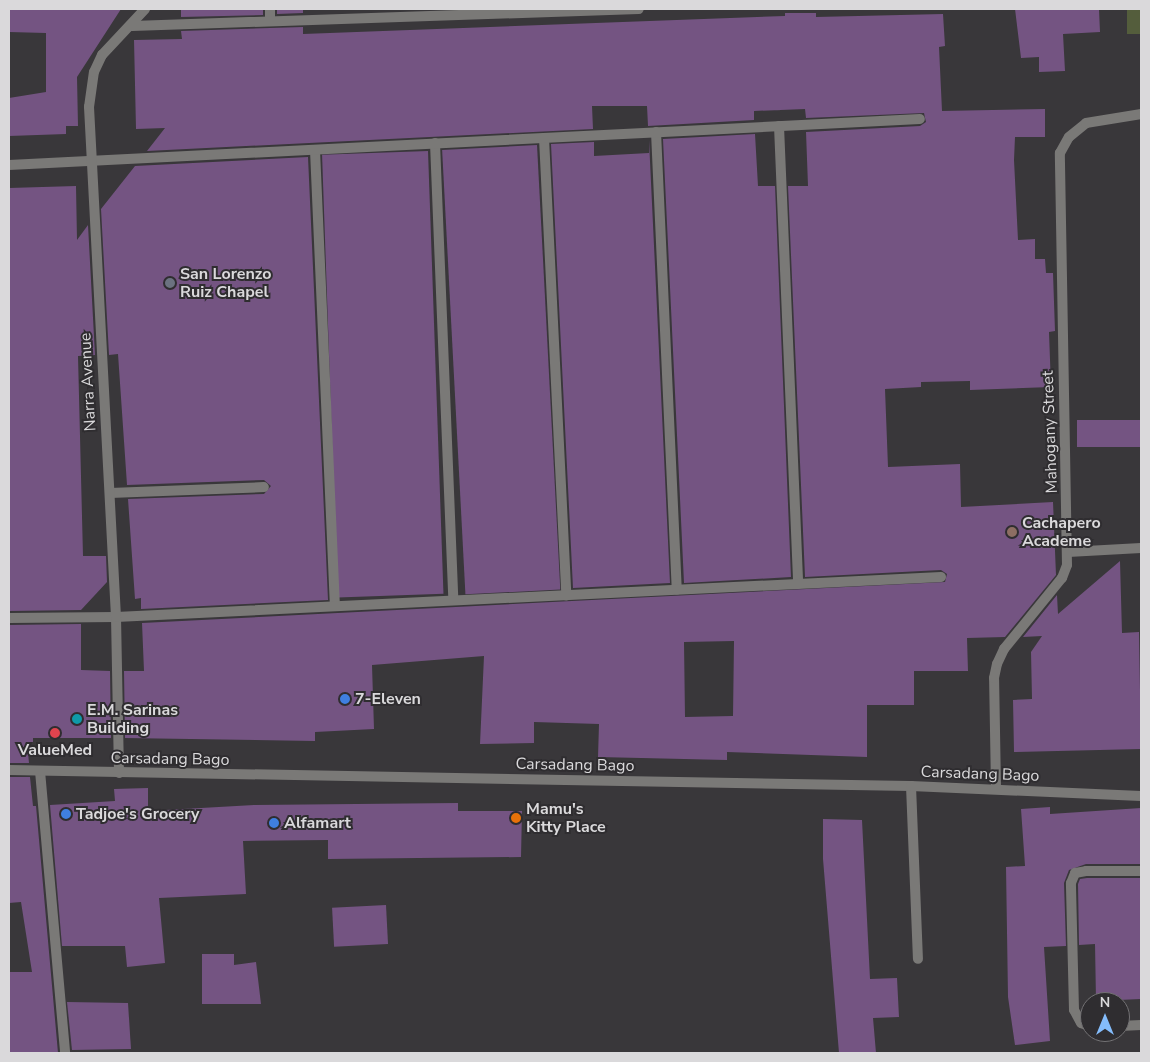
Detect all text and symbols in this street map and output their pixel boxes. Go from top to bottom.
place label: San Lorenzo Ruiz Chapel [180,264,271,302]
marker: San Lorenzo Ruiz Chapel [164,277,176,289]
street label: Narra Avenue [76,332,100,432]
street label: Mahogany Street [1038,370,1062,494]
place label: Cachapero Academe [1022,513,1101,551]
marker: Cachapero Academe [1006,526,1018,538]
place label: 7-Eleven [355,689,421,709]
marker: 7-Eleven [339,693,351,705]
place label: E.M. Sarinas Building [87,700,178,738]
marker: E.M. Sarinas Building [71,713,83,725]
marker: ValueMed [49,727,61,739]
place label: ValueMed [18,740,92,760]
street label: Carsadang Bago [110,748,230,770]
street label: Carsadang Bago [515,754,635,776]
street label: Carsadang Bago [920,762,1040,786]
place label: Mamu's Kitty Place [526,799,606,837]
place label: Tadjoe's Grocery [76,804,199,824]
marker: Tadjoe's Grocery [60,808,72,820]
marker: Mamu's Kitty Place [510,812,522,824]
place label: Alfamart [284,813,351,833]
marker: Alfamart [268,817,280,829]
north arrow [1080,992,1130,1042]
text: N [1100,993,1110,1012]

